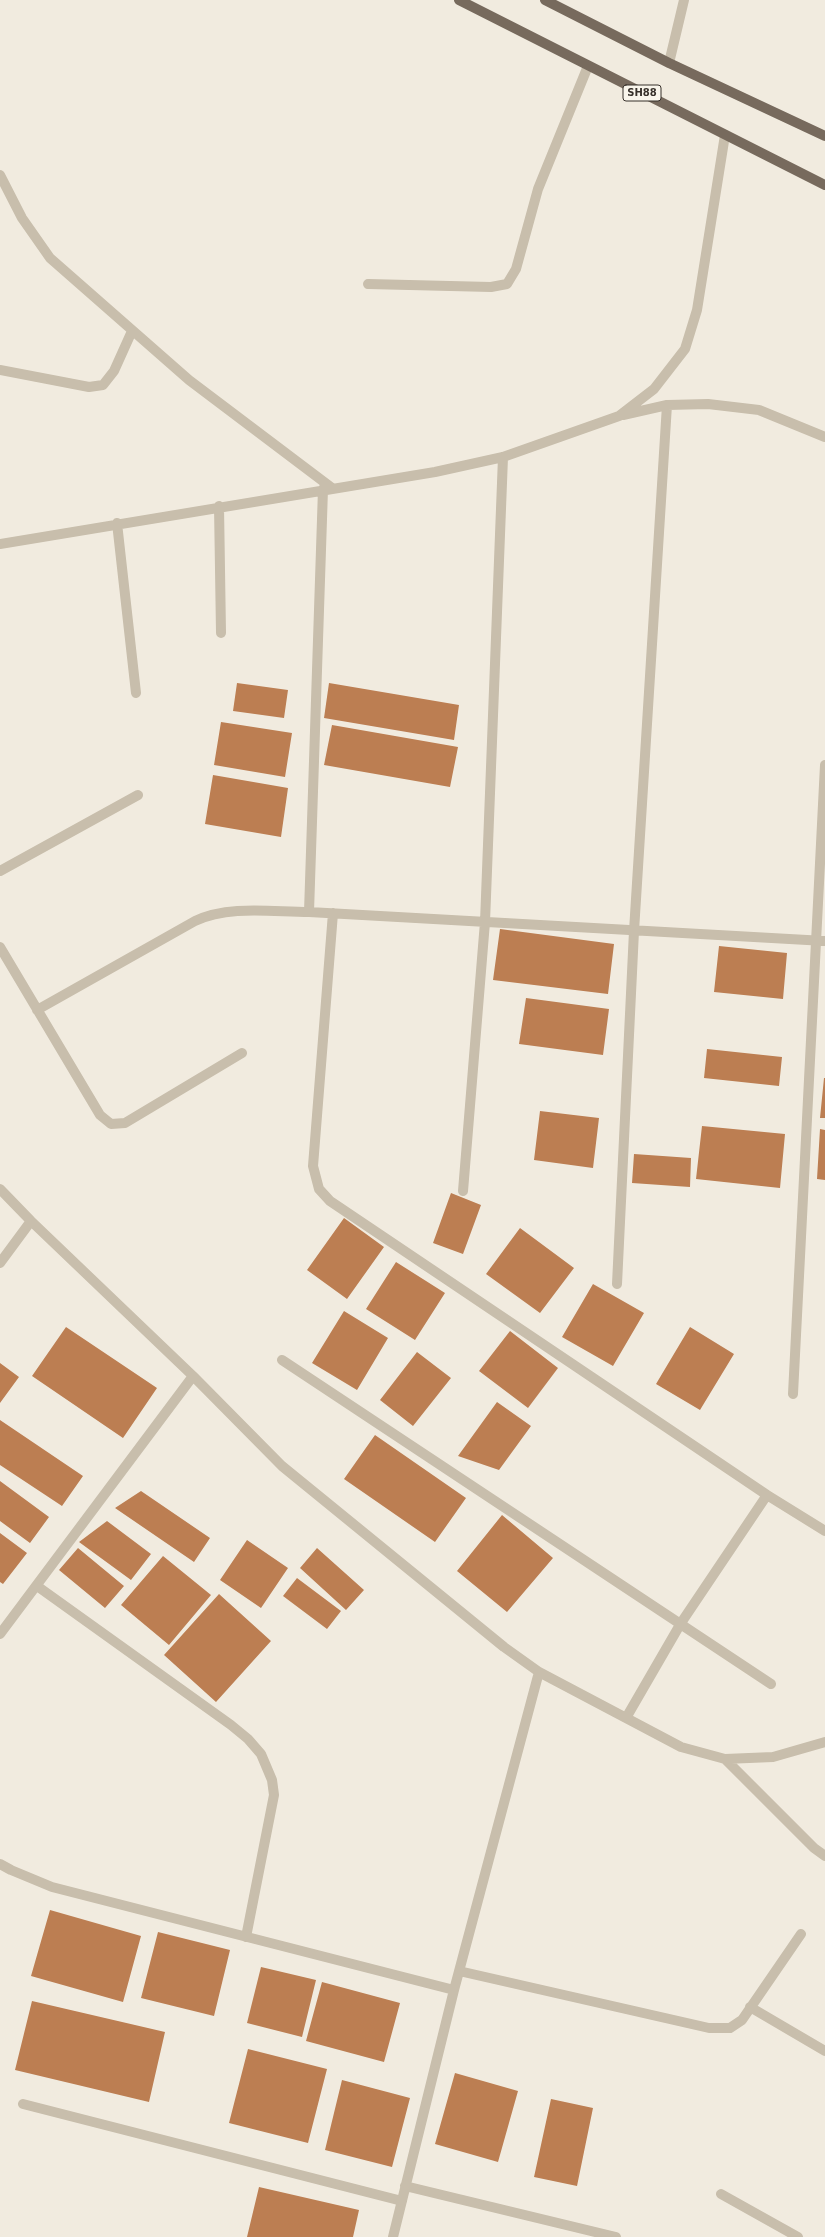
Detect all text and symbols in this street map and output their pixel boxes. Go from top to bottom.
road number: SH88 [623,85,661,101]

